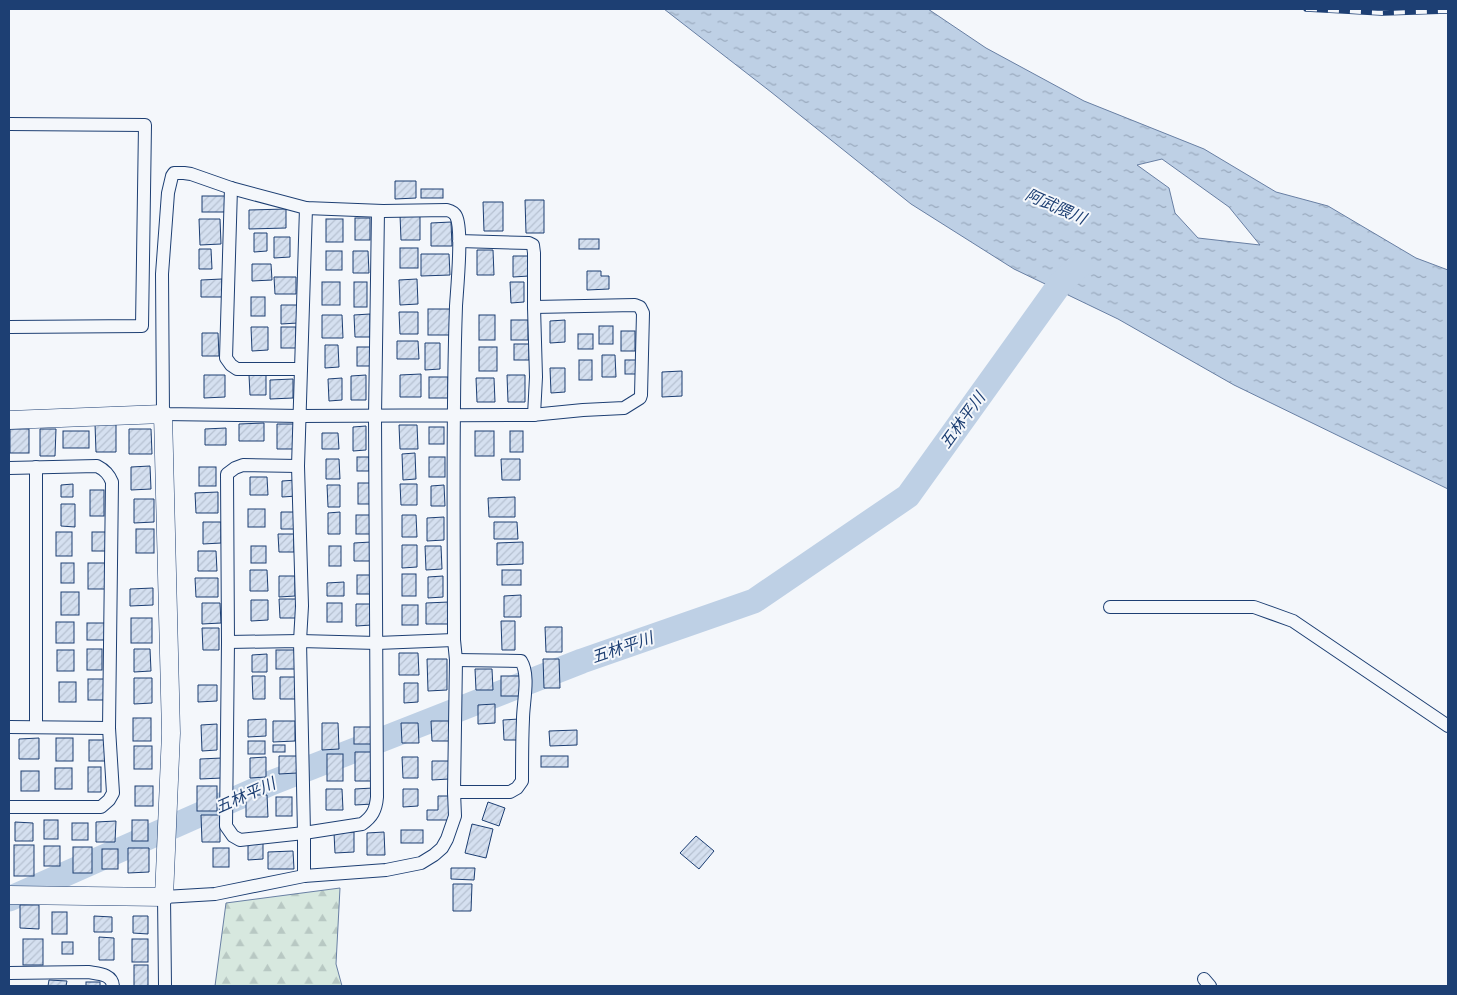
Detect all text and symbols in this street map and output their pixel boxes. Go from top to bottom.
water label: 阿武隈川 [1022,185,1091,230]
water label: 五林平川 [936,387,991,452]
water label: 五林平川 [589,627,658,668]
water label: 五林平川 [212,773,281,818]

